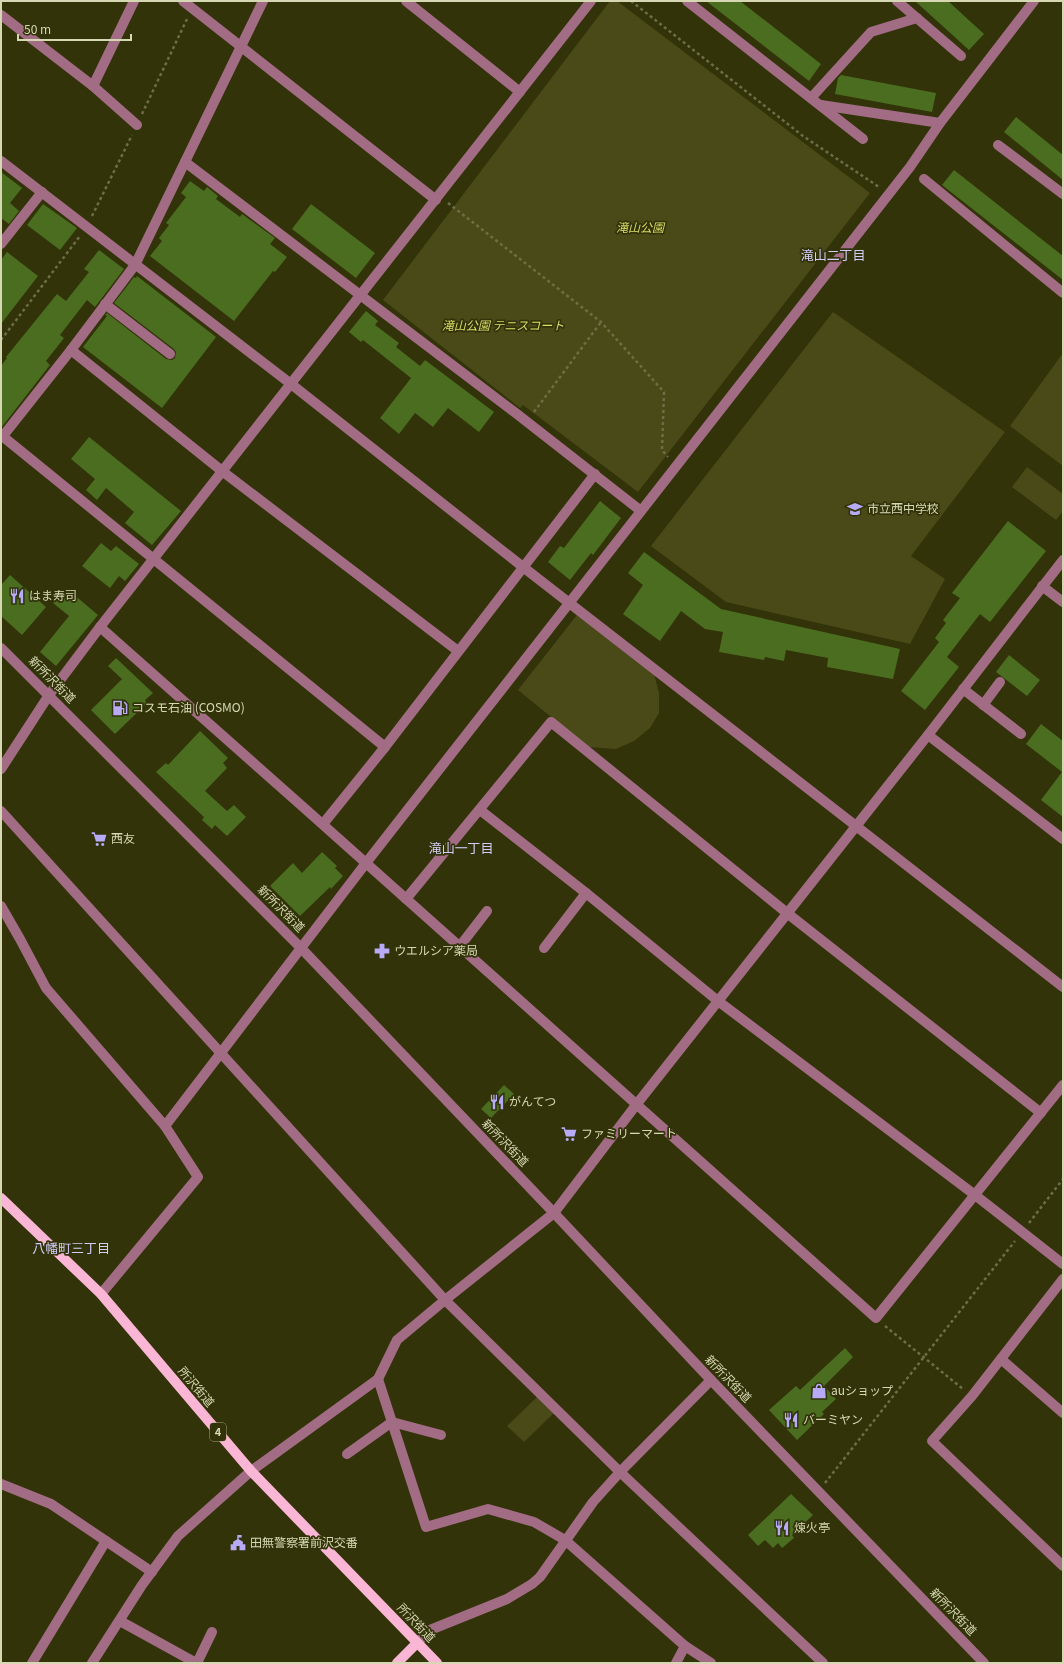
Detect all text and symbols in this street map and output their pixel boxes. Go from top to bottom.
scale bar [18,16,131,42]
text: 50 m [24,20,51,37]
park label: 滝山公園 [616,218,666,235]
district label: 滝山二丁目 [800,245,866,264]
park label: 滝山公園 テニスコート [442,316,564,333]
place label: 市立西中学校 [867,499,939,516]
school or university icon: 市立西中学校 [846,500,864,518]
place label: はま寿司 [29,586,77,603]
restaurant icon: はま寿司 [8,587,26,605]
street label: 新所沢街道 [26,652,80,706]
place label: コスモ石油 (COSMO) [132,698,245,715]
fuel station icon: コスモ石油 (COSMO) [111,699,129,717]
place label: 西友 [111,829,135,846]
supermarket icon: 西友 [90,830,108,848]
district label: 滝山一丁目 [428,838,494,857]
street label: 新所沢街道 [255,881,309,935]
place label: ウエルシア薬局 [394,941,478,958]
pharmacy icon: ウエルシア薬局 [373,942,391,960]
place label: がんてつ [509,1092,556,1109]
restaurant icon: がんてつ [488,1093,506,1111]
street label: 新所沢街道 [479,1114,533,1169]
place label: ファミリーマート [581,1124,677,1141]
supermarket icon: ファミリーマート [560,1125,578,1143]
district label: 八幡町三丁目 [32,1238,110,1257]
street label: 新所沢街道 [702,1350,756,1405]
street label: 所沢街道 [175,1362,219,1410]
place label: auショップ [831,1381,893,1398]
shop icon: auショップ [810,1382,828,1400]
place label: バーミヤン [803,1410,863,1427]
restaurant icon: バーミヤン [782,1411,800,1429]
road number: 4 [210,1423,226,1441]
place label: 煉火亭 [794,1518,830,1535]
restaurant icon: 煉火亭 [773,1519,791,1537]
place label: 田無警察署前沢交番 [250,1533,358,1550]
public building icon: 田無警察署前沢交番 [229,1534,247,1552]
street label: 新所沢街道 [927,1583,981,1638]
street label: 所沢街道 [394,1599,440,1645]

